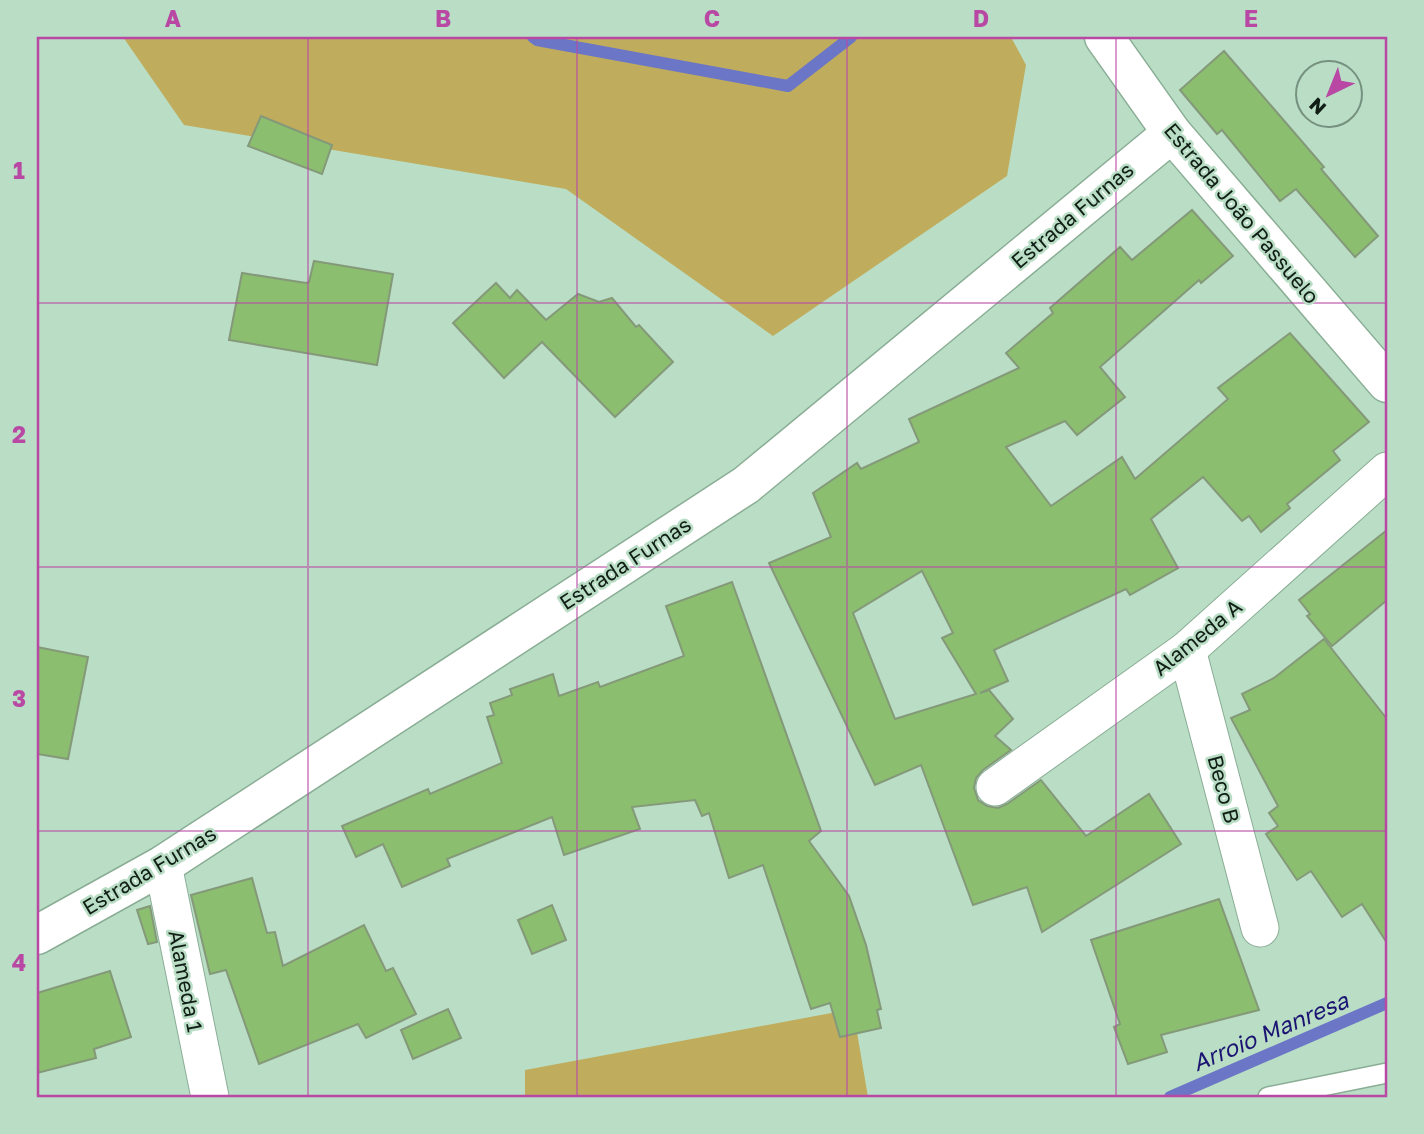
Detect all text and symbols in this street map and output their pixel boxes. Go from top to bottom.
text: A [165,4,182,32]
text: B [435,4,451,32]
text: C [704,4,720,32]
text: D [973,4,989,32]
text: E [1244,4,1258,32]
north arrow [1294,60,1364,130]
text: N [1304,93,1330,120]
street label: Estrada João Passuelo [1159,117,1325,309]
text: 1 [13,156,25,184]
street label: Estrada Furnas [1006,156,1138,274]
text: 2 [12,420,26,448]
street label: Estrada Furnas [554,511,696,615]
street label: Alameda A [1147,593,1247,681]
text: 3 [12,684,26,712]
street label: Beco B [1202,752,1246,826]
street label: Estrada Furnas [77,820,221,920]
street label: Alameda 1 [163,928,209,1034]
text: 4 [12,948,26,976]
water label: Arroio Manresa [1188,985,1353,1076]

